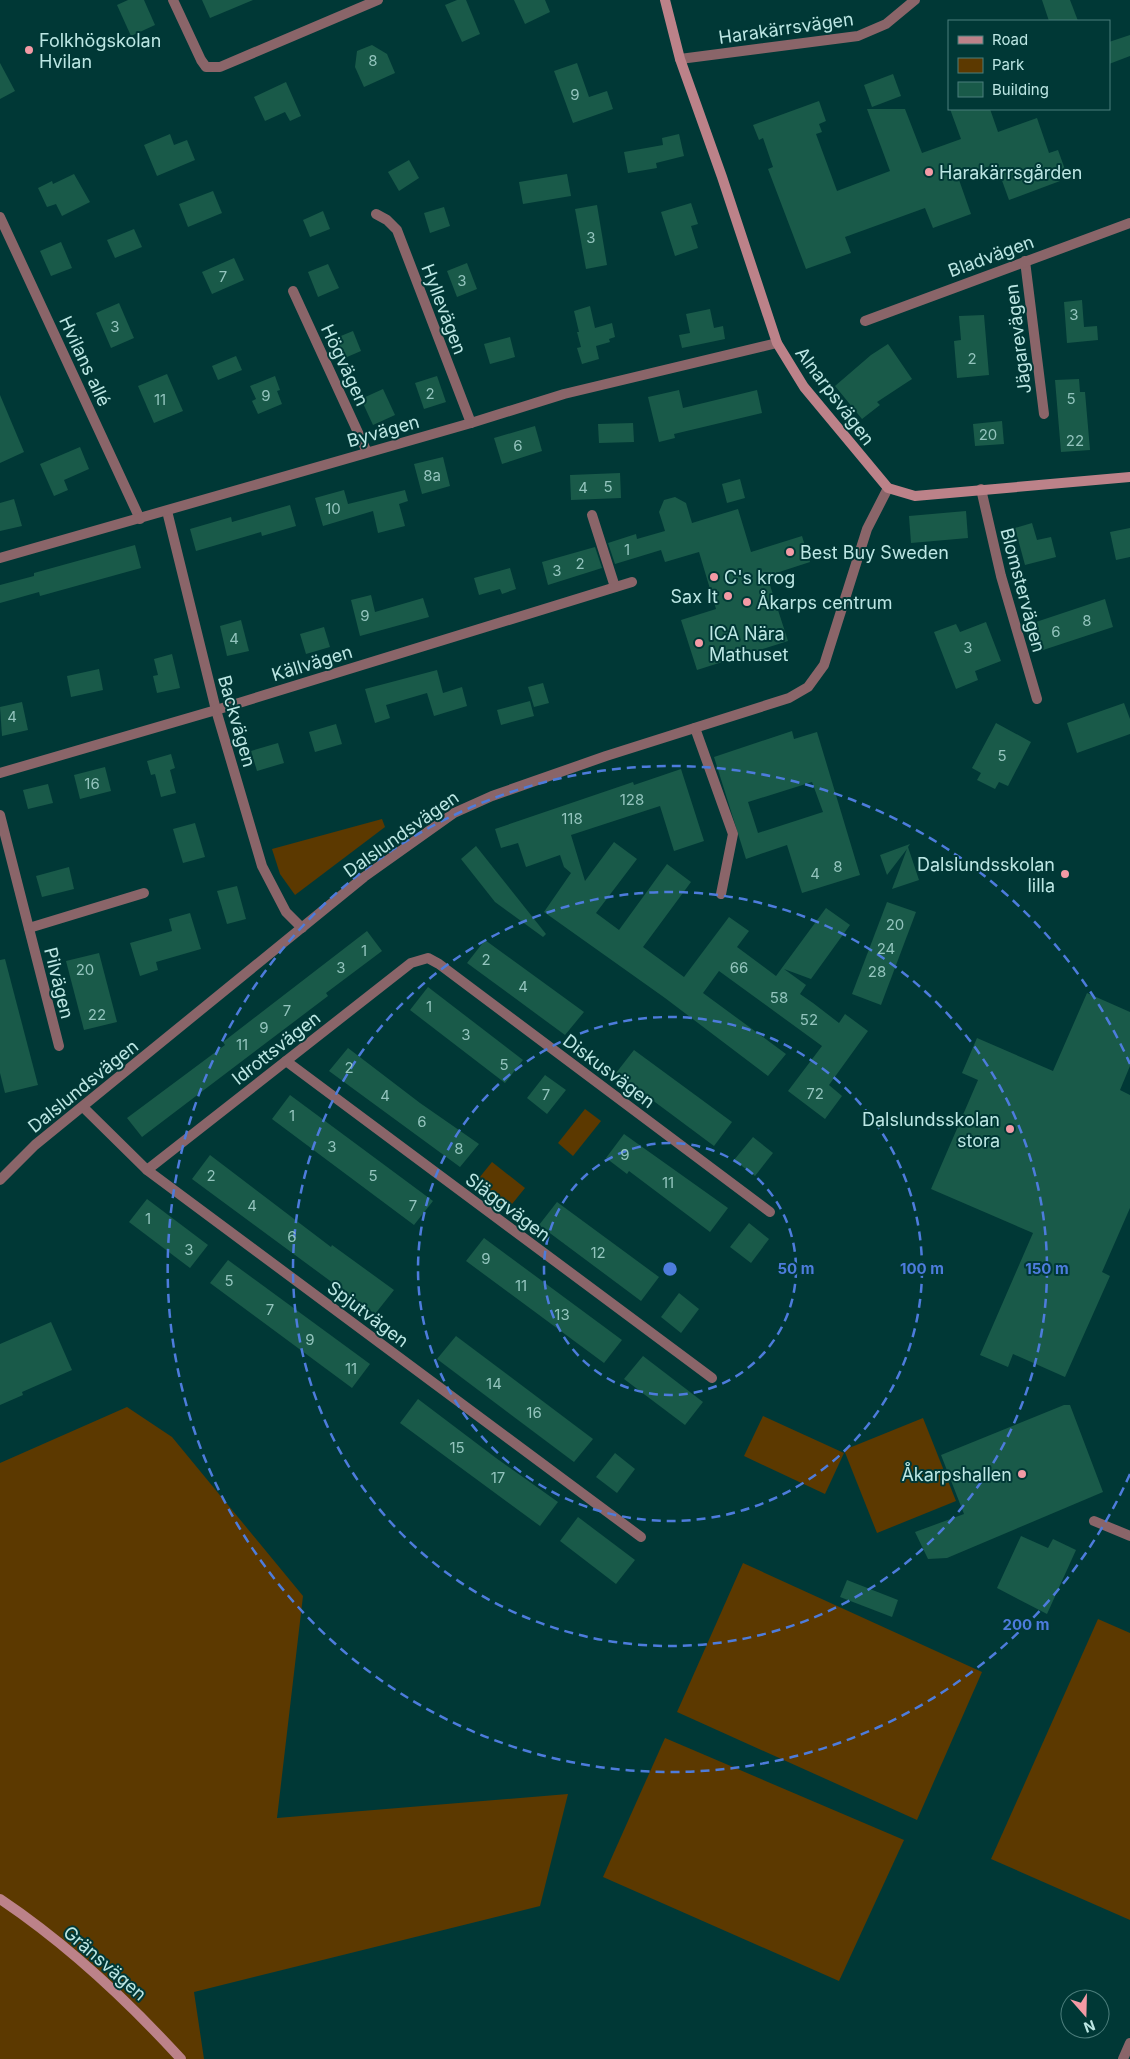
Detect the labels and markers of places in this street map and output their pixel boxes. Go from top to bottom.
place label: Folkhögskolan Hvilan [39,30,161,72]
marker: Folkhögskolan Hvilan [23,44,35,56]
place label: Harakärrsgården [939,162,1082,183]
marker: Harakärrsgården [923,166,935,178]
place label: Best Buy Sweden [800,542,949,563]
marker: Best Buy Sweden [784,546,796,558]
place label: C's krog [724,567,795,588]
marker: C's krog [708,571,720,583]
place label: Sax It [670,586,718,607]
marker: Sax It [722,590,734,602]
place label: Åkarps centrum [757,590,893,613]
marker: Åkarps centrum [741,596,753,608]
place label: ICA Nära Mathuset [709,623,789,665]
marker: ICA Nära Mathuset [693,637,705,649]
place label: Dalslundsskolan lilla [917,854,1055,896]
marker: Dalslundsskolan lilla [1059,868,1071,880]
place label: Dalslundsskolan stora [862,1109,1000,1151]
marker: Dalslundsskolan stora [1004,1123,1016,1135]
centre of rings [661,1260,679,1278]
place label: Åkarpshallen [901,1462,1012,1485]
marker: Åkarpshallen [1016,1468,1028,1480]

